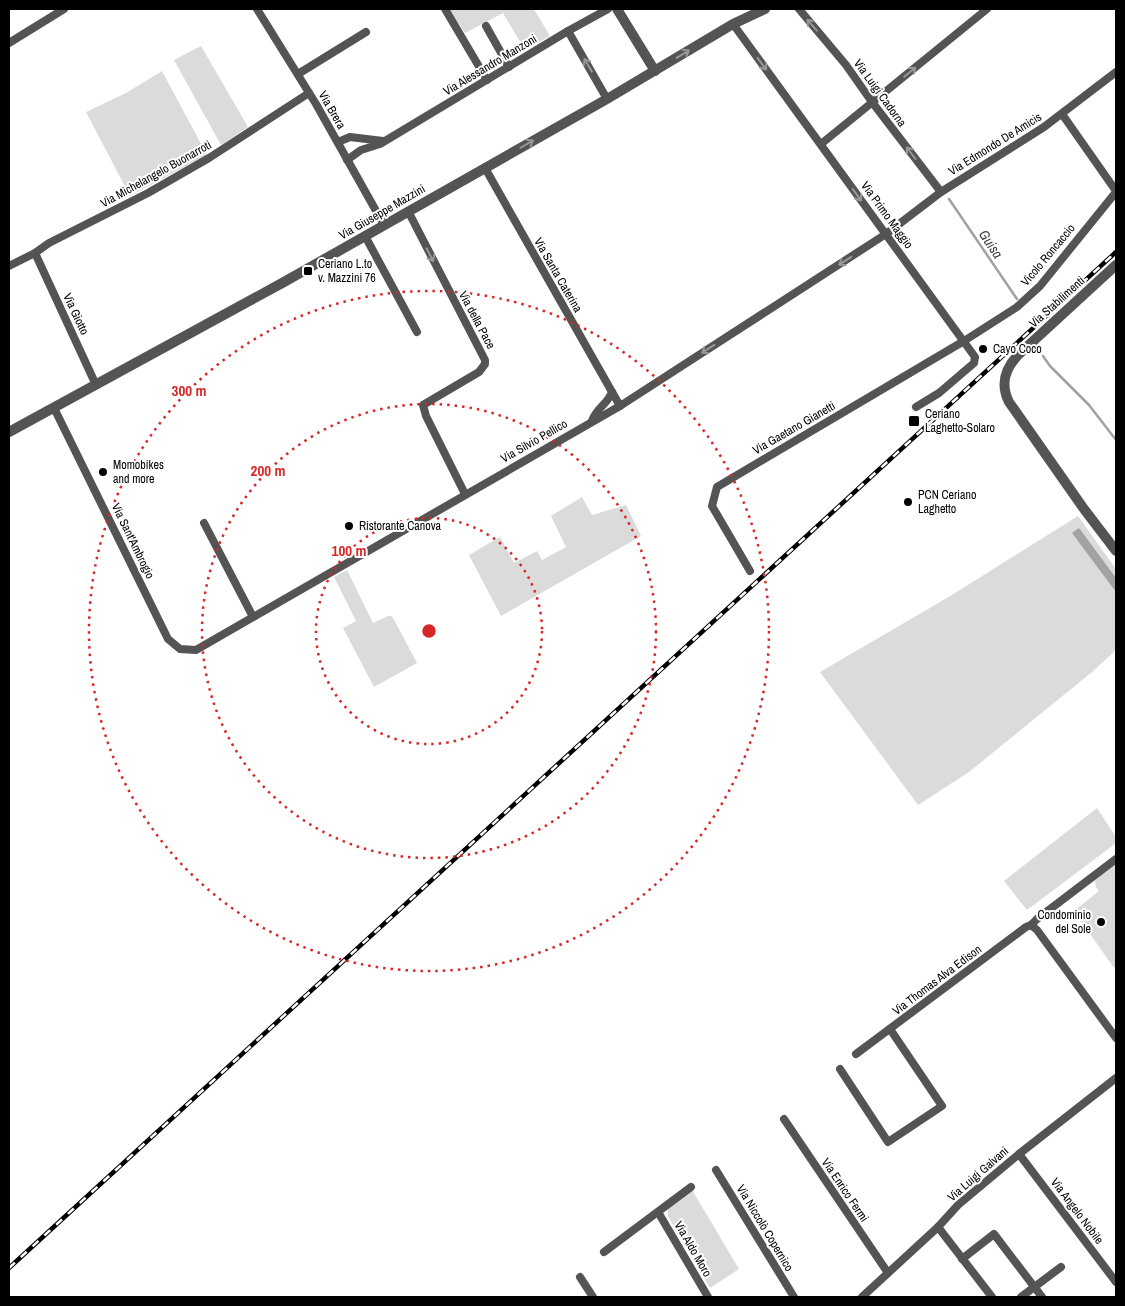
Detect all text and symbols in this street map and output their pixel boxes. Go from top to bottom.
one-way arrow [806,18,817,31]
street label: Via Alessandro Manzoni [440,31,540,99]
one-way arrow [675,49,689,59]
street label: Via Luigi Cadorna [850,56,910,130]
one-way arrow [757,57,767,71]
one-way arrow [583,58,593,72]
one-way arrow [903,67,916,78]
street label: Via Brera [315,88,350,132]
street label: Via Edmondo De Amicis [945,109,1045,179]
street label: Via Michelangelo Buonarroti [98,137,214,211]
one-way arrow [519,139,534,149]
one-way arrow [906,146,916,160]
street label: Via Primo Maggio [857,178,917,252]
street label: Via Giuseppe Mazzini [336,181,428,243]
one-way arrow [852,188,863,201]
street label: Vicolo Roncaccio [1017,221,1079,289]
water label: Guisa [975,226,1007,262]
street label: Via Santa Caterina [530,235,586,316]
one-way arrow [425,247,435,262]
place label: Ceriano L.to v. Mazzini 76 [318,256,376,286]
one-way arrow [838,256,852,266]
marker: Ceriano L.to v. Mazzini 76 [302,265,314,277]
street label: Via Stabilimenti [1026,273,1088,331]
street label: Via della Pace [455,288,499,352]
street label: Via Giotto [59,291,93,337]
place label: Cayo Coco [993,341,1042,357]
marker: Cayo Coco [977,343,989,355]
one-way arrow [702,344,716,354]
text: 300 m [172,380,206,401]
street label: Via Gaetano Gianetti [750,398,838,458]
place label: Ceriano Laghetto-Solaro [925,406,995,436]
marker: Ceriano Laghetto-Solaro [907,414,921,428]
street label: Via Silvio Pellico [498,416,570,466]
place label: Momobikes and more [113,457,164,487]
text: 200 m [251,460,285,481]
marker: Momobikes and more [97,466,109,478]
place label: PCN Ceriano Laghetto [918,487,977,517]
marker: PCN Ceriano Laghetto [902,496,914,508]
street label: Via Sant'Ambrogio [108,501,158,581]
place label: Ristorante Canova [359,518,442,534]
marker: Ristorante Canova [343,520,355,532]
text: 100 m [332,540,366,561]
centre of rings [420,622,438,640]
place label: Condominio del Sole [1037,907,1091,937]
marker: Condominio del Sole [1095,916,1107,928]
street label: Via Thomas Alva Edison [889,941,985,1019]
street label: Via Luigi Galvani [944,1143,1012,1205]
street label: Via Enrico Fermi [818,1155,872,1225]
street label: Via Angelo Nobile [1047,1175,1107,1247]
street label: Via Niccolò Copernico [733,1182,797,1274]
street label: Via Aldo Moro [671,1218,715,1280]

